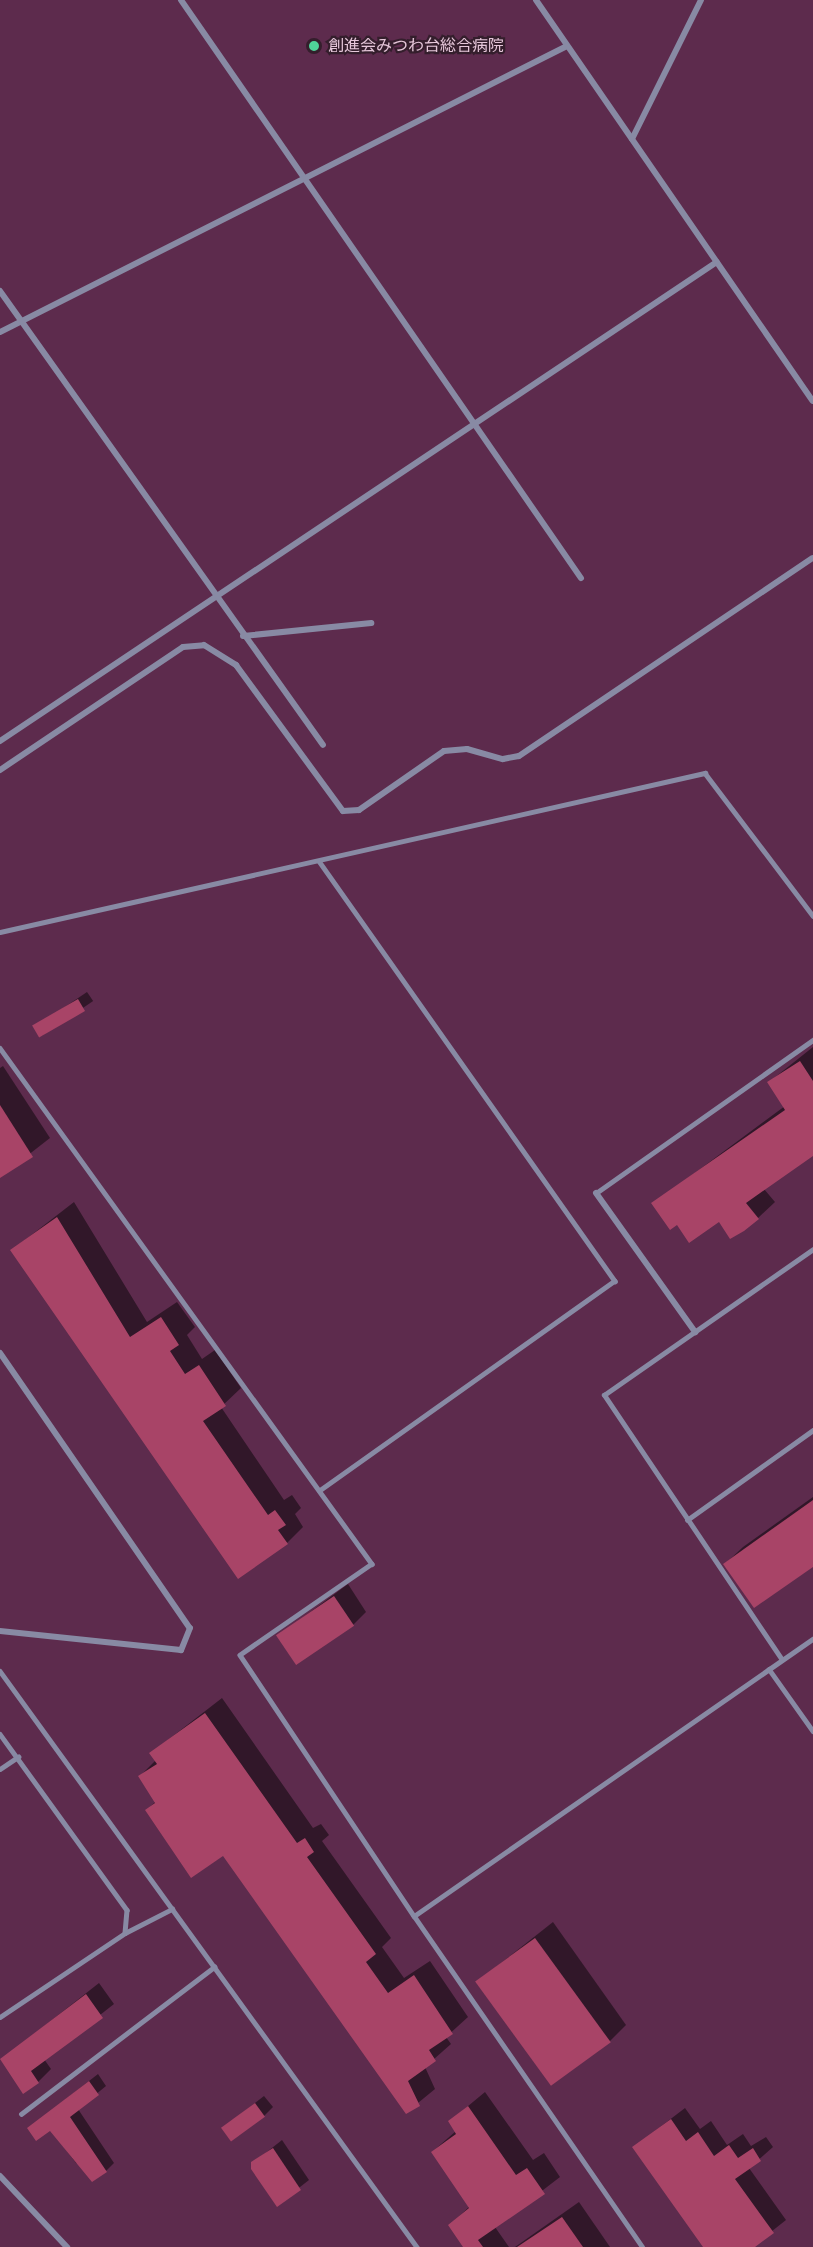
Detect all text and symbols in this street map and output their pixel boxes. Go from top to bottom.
place label: 創進会みつわ台総合病院 [328,36,504,56]
marker: 創進会みつわ台総合病院 [305,37,323,55]

